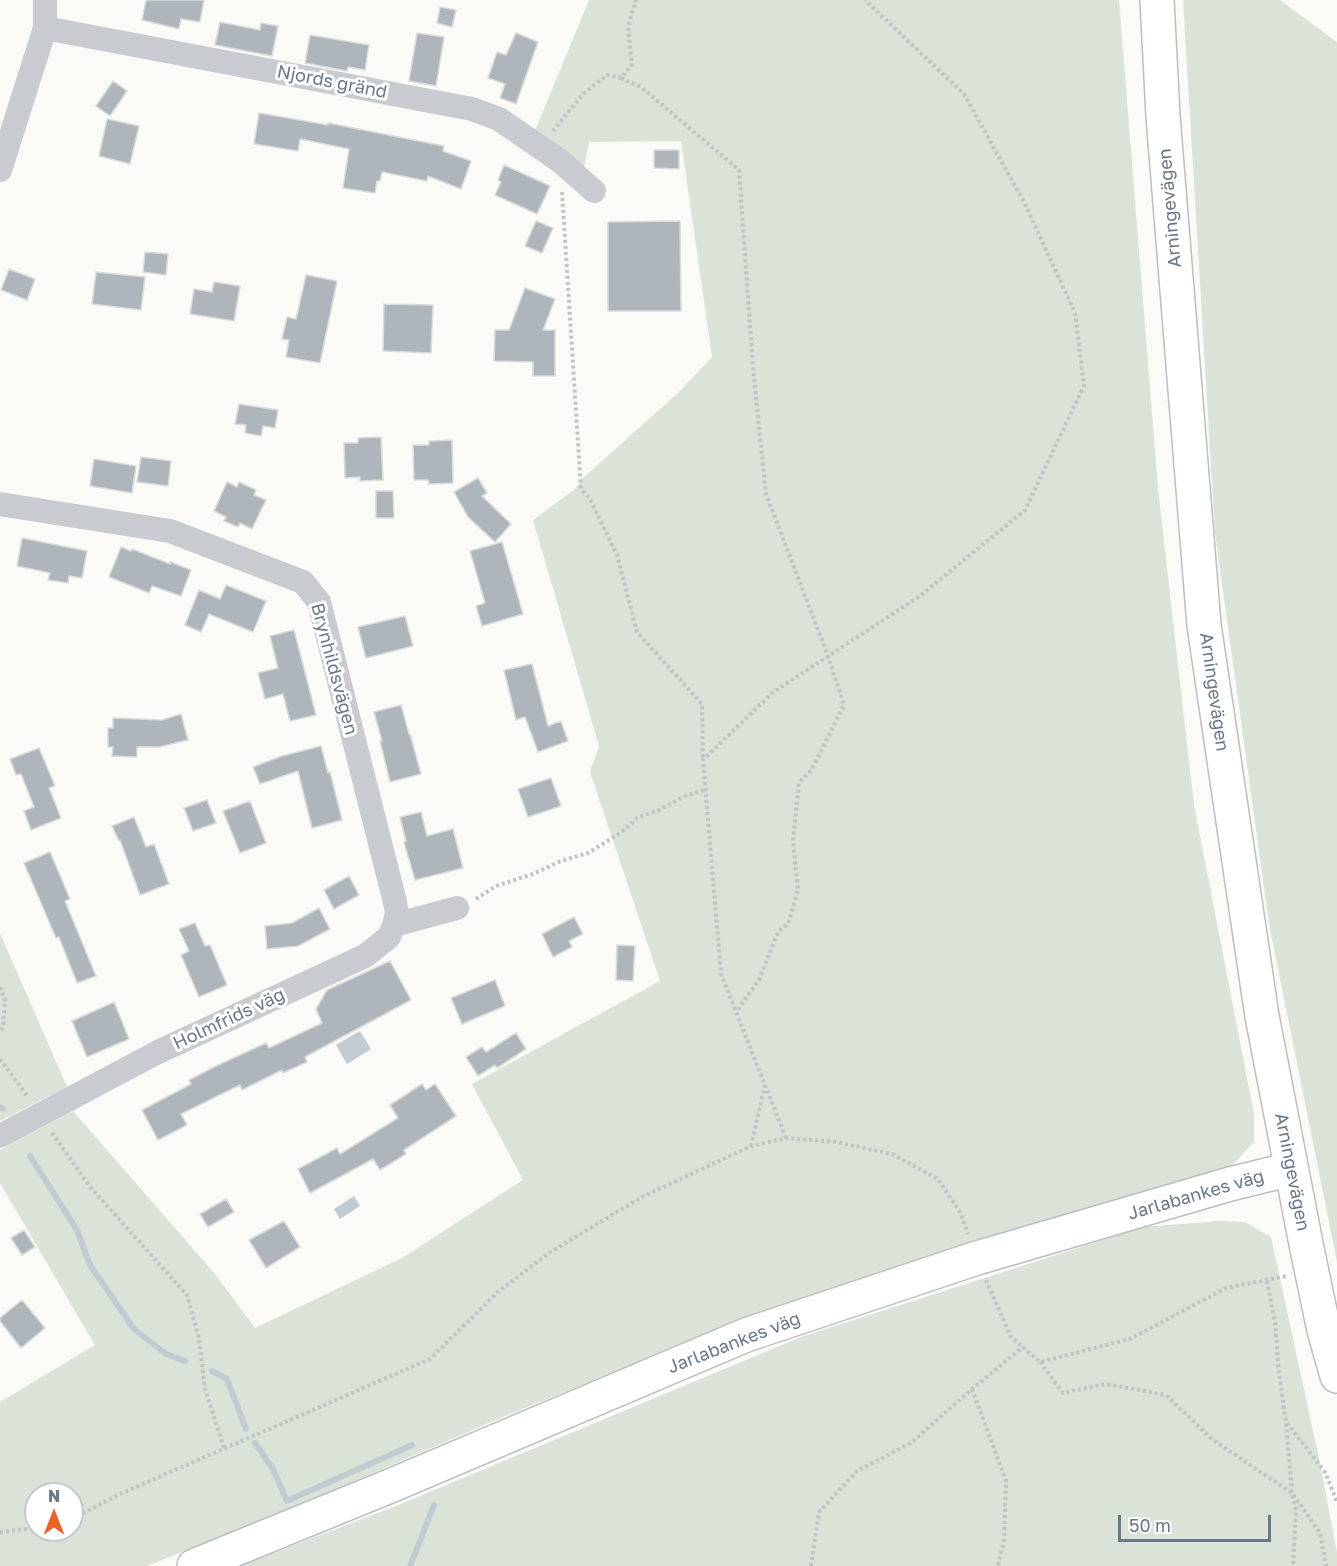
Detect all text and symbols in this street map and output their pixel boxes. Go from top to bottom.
street label: Njords gränd [275,61,389,103]
street label: Arningevägen [1154,147,1186,269]
street label: Brynhildsvägen [306,601,362,737]
street label: Arningevägen [1195,631,1233,753]
street label: Holmfrids väg [170,984,288,1054]
street label: Arningevägen [1270,1111,1314,1233]
street label: Jarlabankes väg [1125,1165,1267,1225]
street label: Jarlabankes väg [664,1308,804,1378]
north arrow [24,1482,84,1542]
text: N [48,1486,60,1506]
scale bar [1121,1503,1274,1541]
text: 50 m [1129,1514,1171,1536]

